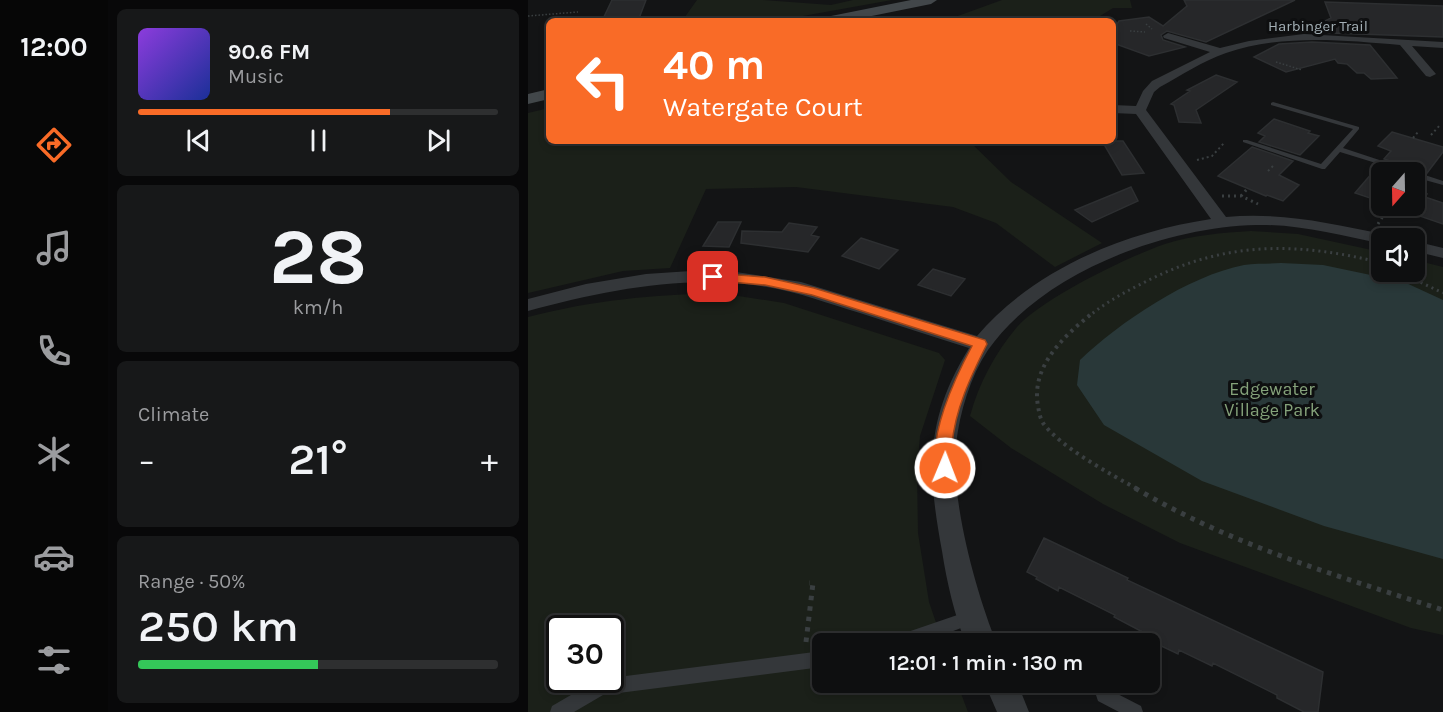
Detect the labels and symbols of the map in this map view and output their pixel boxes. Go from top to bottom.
street label: Harbinger Trail [1268,17,1368,35]
north arrow [1371,162,1425,216]
pin [687,251,738,302]
park label: Edgewater Village Park [1224,378,1320,421]
position arrow [913,436,977,500]
speed limit sign: 30 [546,615,624,693]

